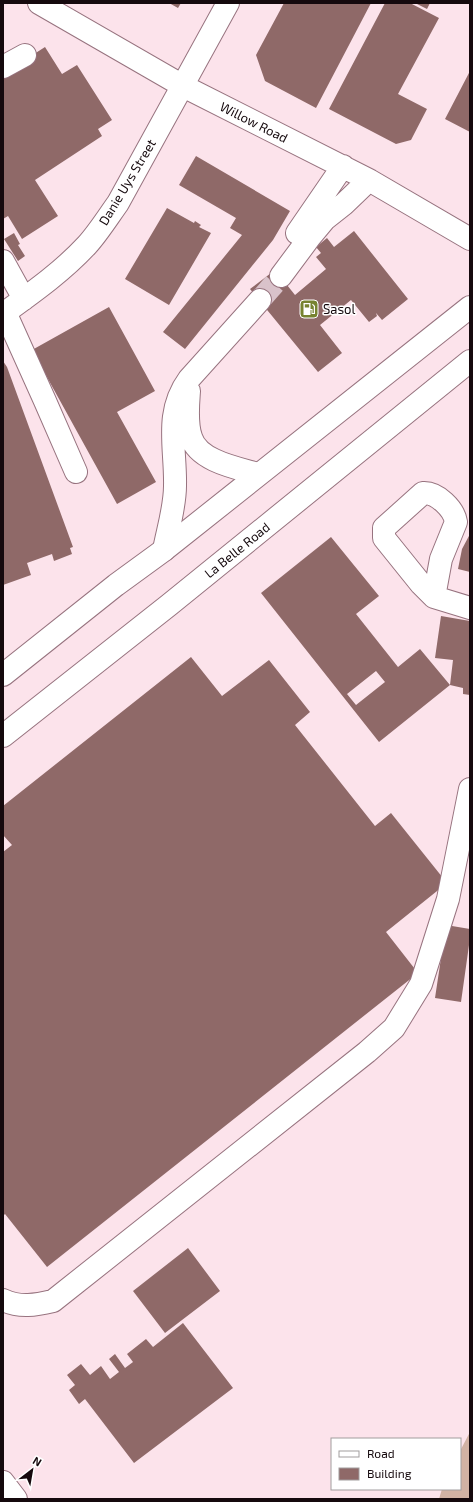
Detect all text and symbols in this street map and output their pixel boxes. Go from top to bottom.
street label: Willow Road [217,98,291,146]
street label: Danie Uys Street [95,136,159,228]
fuel station icon: Sasol [298,298,320,320]
place label: Sasol [323,301,355,317]
street label: La Belle Road [201,519,273,581]
legend [331,1438,461,1490]
text: Road [367,1446,395,1460]
north arrow [12,1450,52,1490]
text: N [31,1453,44,1469]
text: Building [367,1466,412,1480]

